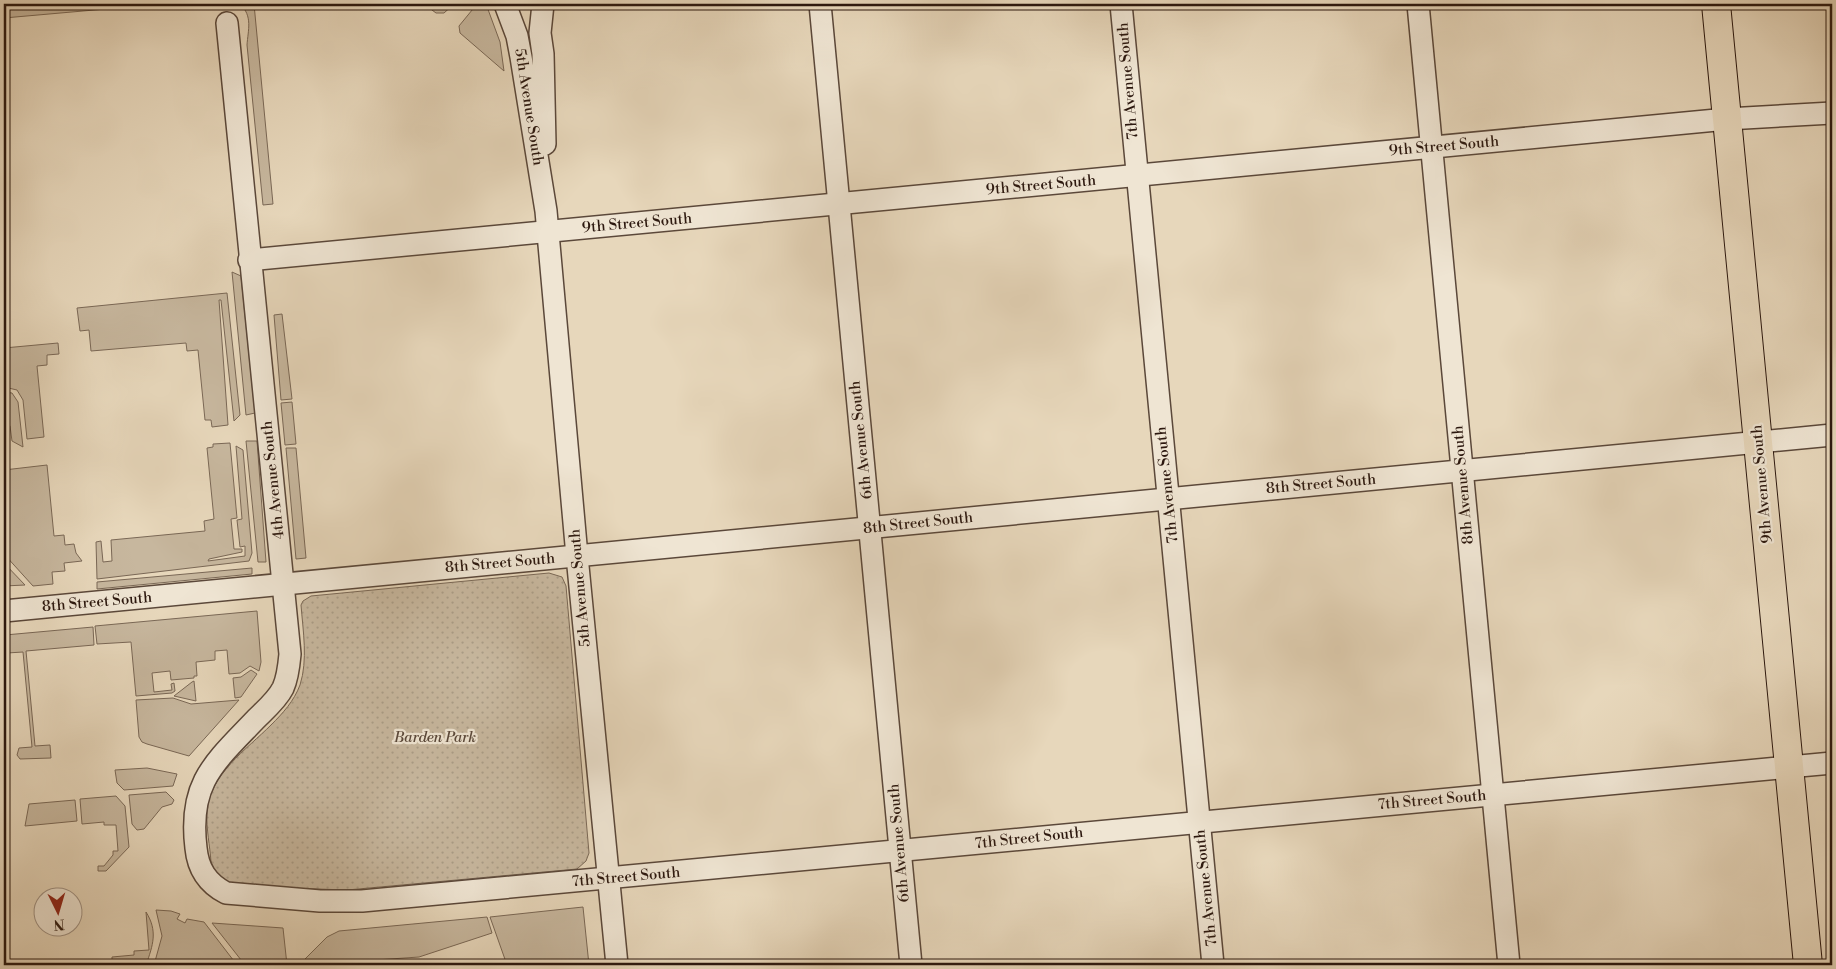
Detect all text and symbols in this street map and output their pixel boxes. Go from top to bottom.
street label: 7th Avenue South [1113,22,1143,140]
street label: 5th Avenue South [510,47,548,167]
street label: 9th Street South [1388,132,1500,160]
street label: 9th Street South [985,171,1097,199]
street label: 9th Street South [581,209,693,237]
street label: 6th Avenue South [845,380,877,500]
street label: 4th Avenue South [257,420,289,540]
street label: 9th Avenue South [1747,424,1777,544]
street label: 7th Avenue South [1151,425,1183,544]
street label: 8th Avenue South [1448,425,1478,545]
street label: 8th Street South [1265,470,1377,498]
street label: 8th Street South [862,508,974,538]
street label: 5th Avenue South [565,528,595,648]
street label: 8th Street South [444,549,556,577]
street label: 8th Street South [41,588,153,616]
park label: Barden Park [393,728,476,747]
street label: 6th Avenue South [884,783,914,903]
street label: 7th Street South [1377,786,1487,814]
street label: 7th Street South [974,823,1084,853]
street label: 7th Avenue South [1190,828,1222,947]
street label: 7th Street South [571,863,681,891]
north arrow [32,886,82,936]
text: N [53,915,65,933]

